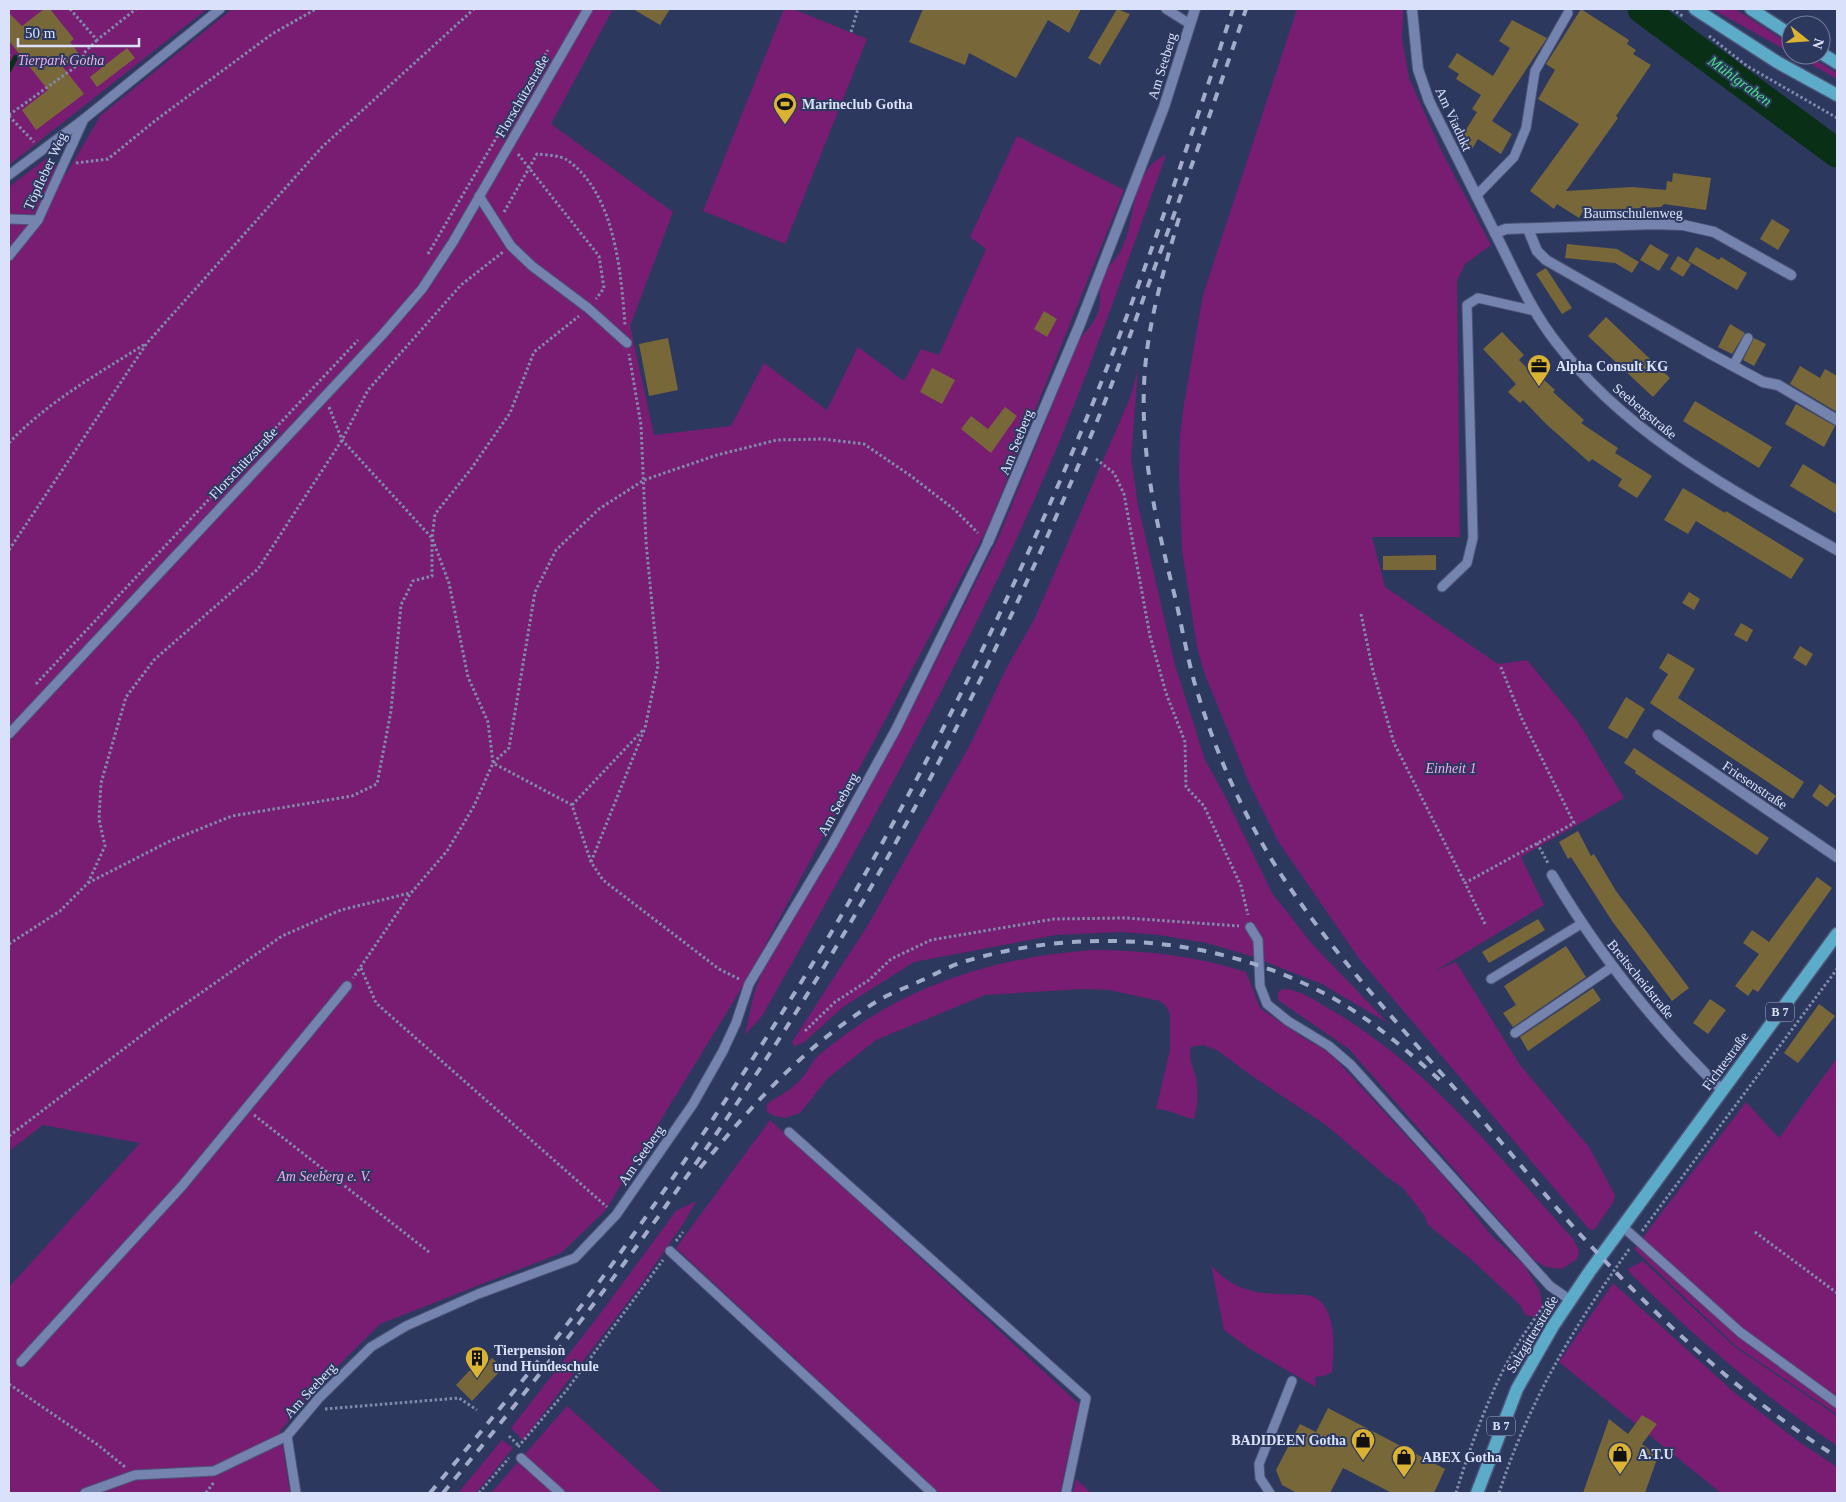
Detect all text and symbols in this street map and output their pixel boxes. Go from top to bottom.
scale bar [18,15,139,47]
north arrow [1781,15,1831,65]
text: 50 m [25,25,56,41]
street label: Am Seeberg [1145,31,1180,101]
text: N [1809,37,1827,51]
street label: Florschützstraße [493,52,552,140]
water label: Mühlgraben [1704,52,1775,109]
park label: Tierpark Gotha [18,53,104,68]
street label: Am Viadukt [1432,85,1475,154]
sports icon: Marineclub Gotha [772,91,798,125]
place label: Marineclub Gotha [802,97,913,112]
street label: Töpfleber Weg [21,130,70,212]
street label: Baumschulenweg [1583,206,1683,221]
office icon: Alpha Consult KG [1526,353,1552,387]
place label: Alpha Consult KG [1556,359,1668,374]
street label: Seebergstraße [1610,380,1679,442]
street label: Am Seeberg [997,407,1036,477]
street label: Florschützstraße [206,424,280,502]
street label: Friesenstraße [1720,758,1790,813]
park label: Einheit 1 [1425,761,1476,776]
street label: Am Seeberg [815,770,862,838]
street label: Breitscheidstraße [1604,937,1677,1022]
road number: B 7 [1766,1002,1794,1022]
street label: Fichtestraße [1699,1029,1752,1093]
street label: Am Seeberg [615,1123,667,1188]
park label: Am Seeberg e. V. [276,1169,371,1184]
street label: Salzgitterstraße [1504,1293,1561,1375]
place label: Tierpension und Hundeschule [494,1343,599,1374]
building icon: Tierpension und Hundeschule [464,1345,490,1379]
street label: Am Seeberg [281,1360,339,1421]
road number: B 7 [1487,1416,1515,1435]
shop icon: BADIDEEN Gotha [1350,1427,1376,1461]
place label: BADIDEEN Gotha [1231,1433,1346,1448]
shop icon: A.T.U [1607,1441,1633,1475]
shop icon: ABEX Gotha [1391,1444,1417,1478]
place label: A.T.U [1638,1447,1674,1462]
place label: ABEX Gotha [1422,1450,1502,1465]

